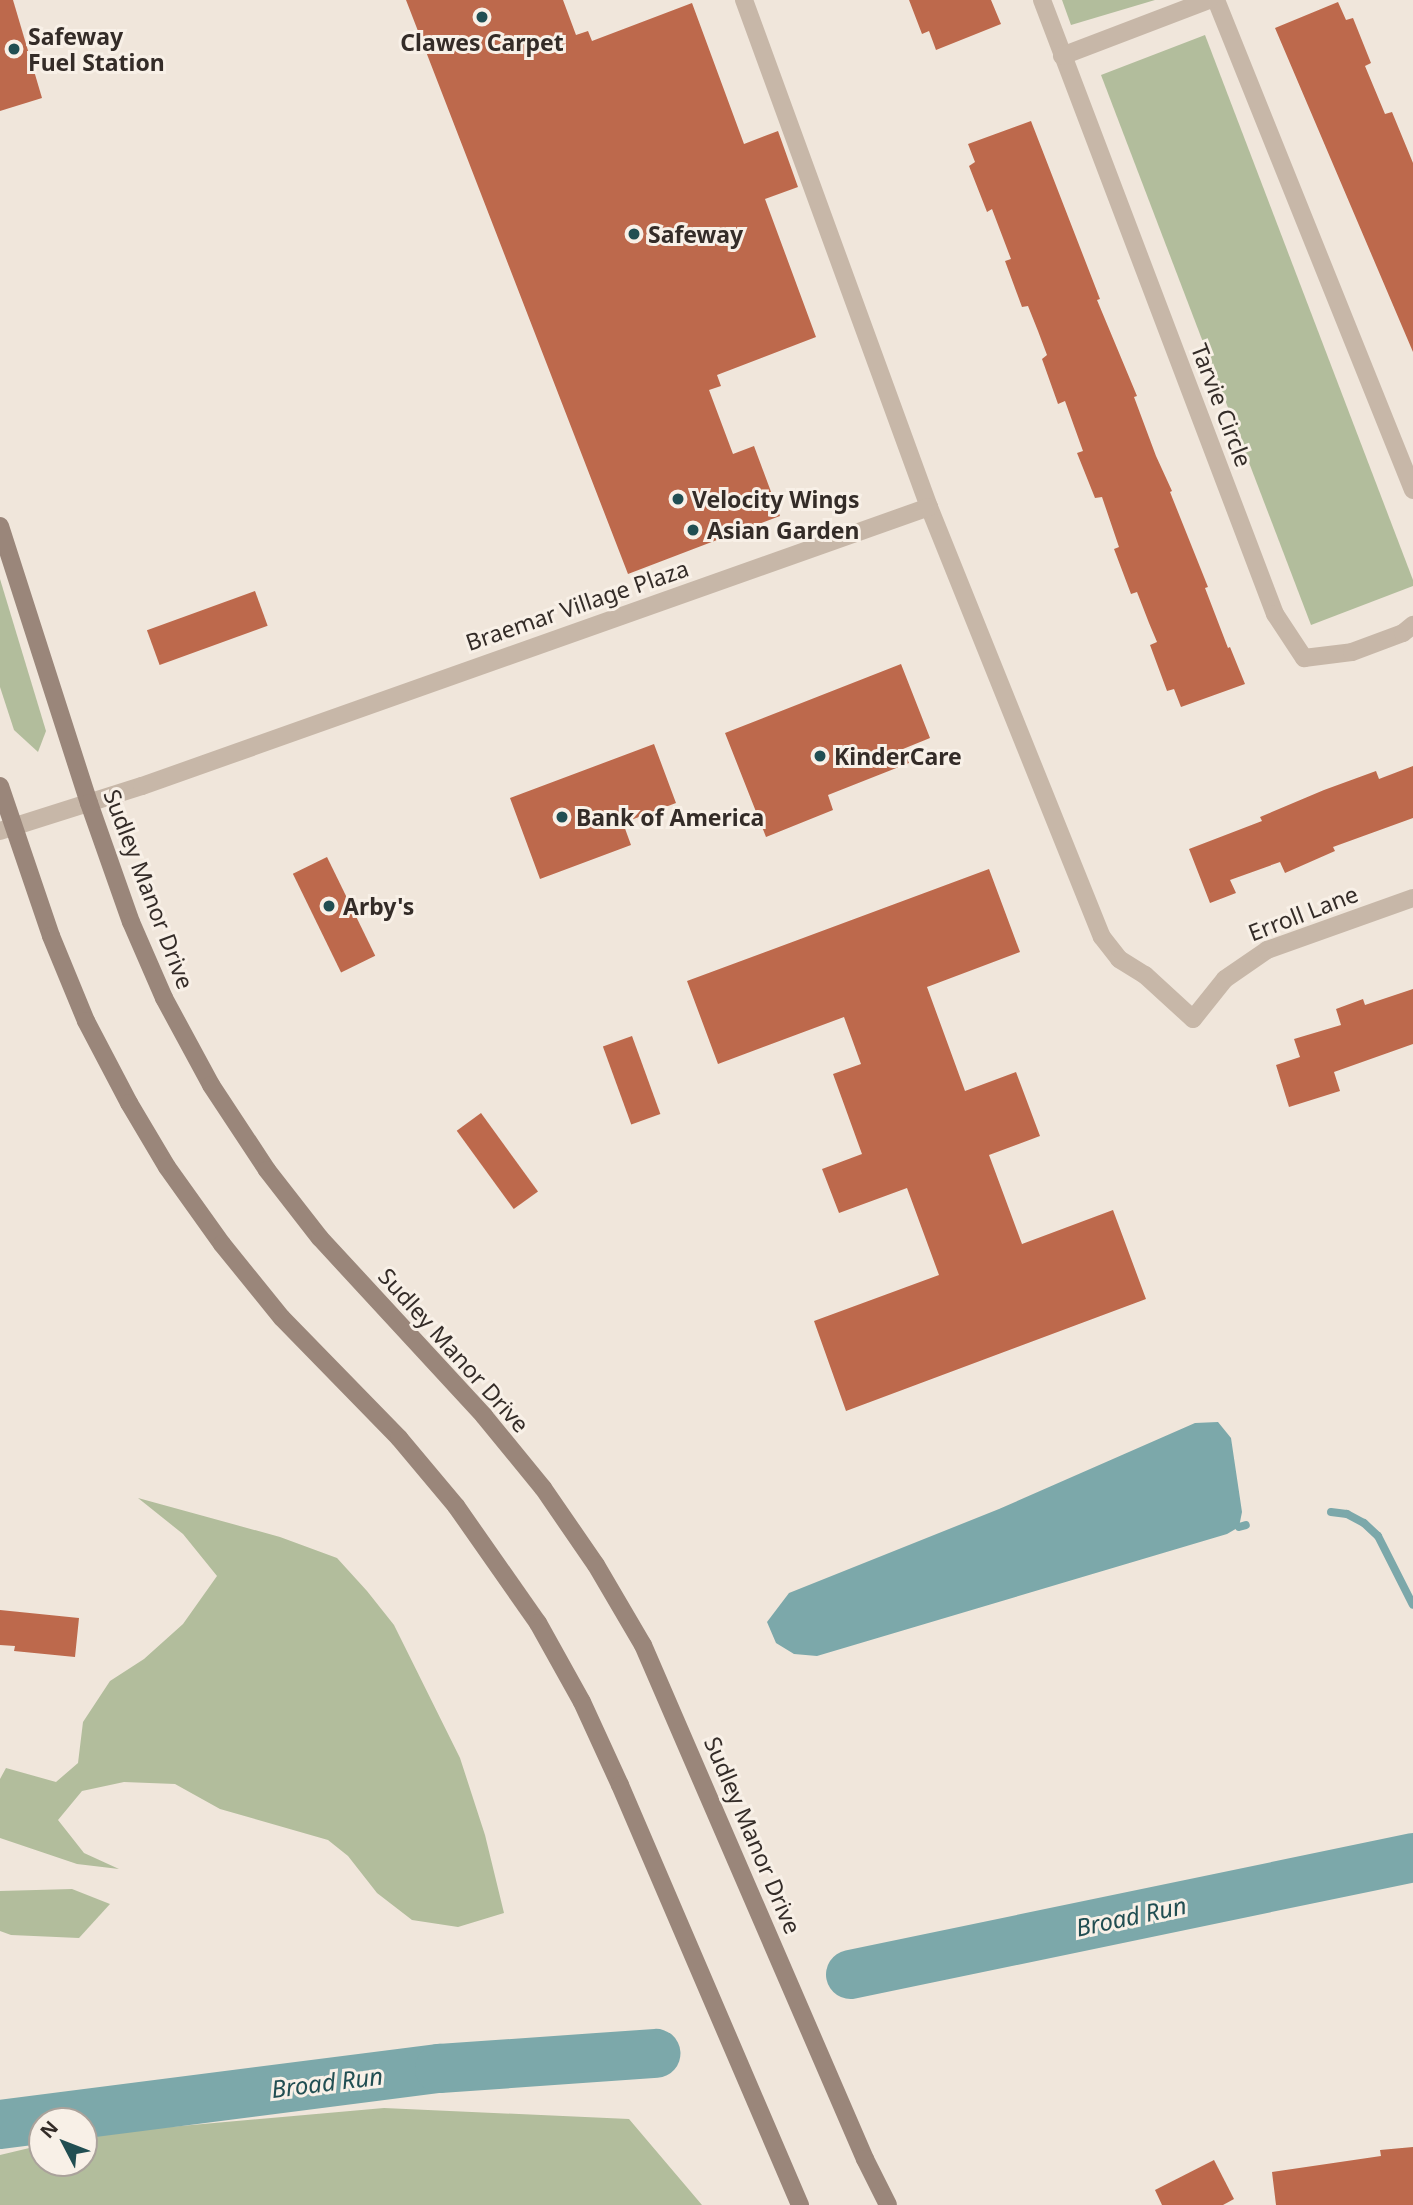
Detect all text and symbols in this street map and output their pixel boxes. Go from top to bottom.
marker: Clawes Carpet [474,9,490,25]
place label: Safeway Fuel Station [28,22,165,76]
place label: Clawes Carpet [400,28,564,56]
marker: Safeway Fuel Station [6,41,22,57]
place label: Safeway [648,220,743,248]
marker: Safeway [626,226,642,242]
street label: Tarvie Circle [1186,340,1258,470]
place label: Velocity Wings [692,485,859,513]
marker: Velocity Wings [670,491,686,507]
place label: Asian Garden [707,516,860,544]
marker: Asian Garden [685,522,701,538]
street label: Braemar Village Plaza [462,554,692,656]
place label: KinderCare [834,742,962,770]
marker: KinderCare [812,748,828,764]
street label: Sudley Manor Drive [98,785,200,993]
place label: Bank of America [576,803,764,831]
marker: Bank of America [554,809,570,825]
street label: Erroll Lane [1244,879,1362,947]
place label: Arby's [343,892,414,920]
marker: Arby's [321,898,337,914]
street label: Sudley Manor Drive [373,1262,535,1438]
street label: Sudley Manor Drive [699,1732,807,1938]
water label: Broad Run [1073,1890,1189,1942]
water label: Broad Run [270,2061,384,2103]
north arrow [28,2107,98,2177]
text: N [34,2115,64,2144]

